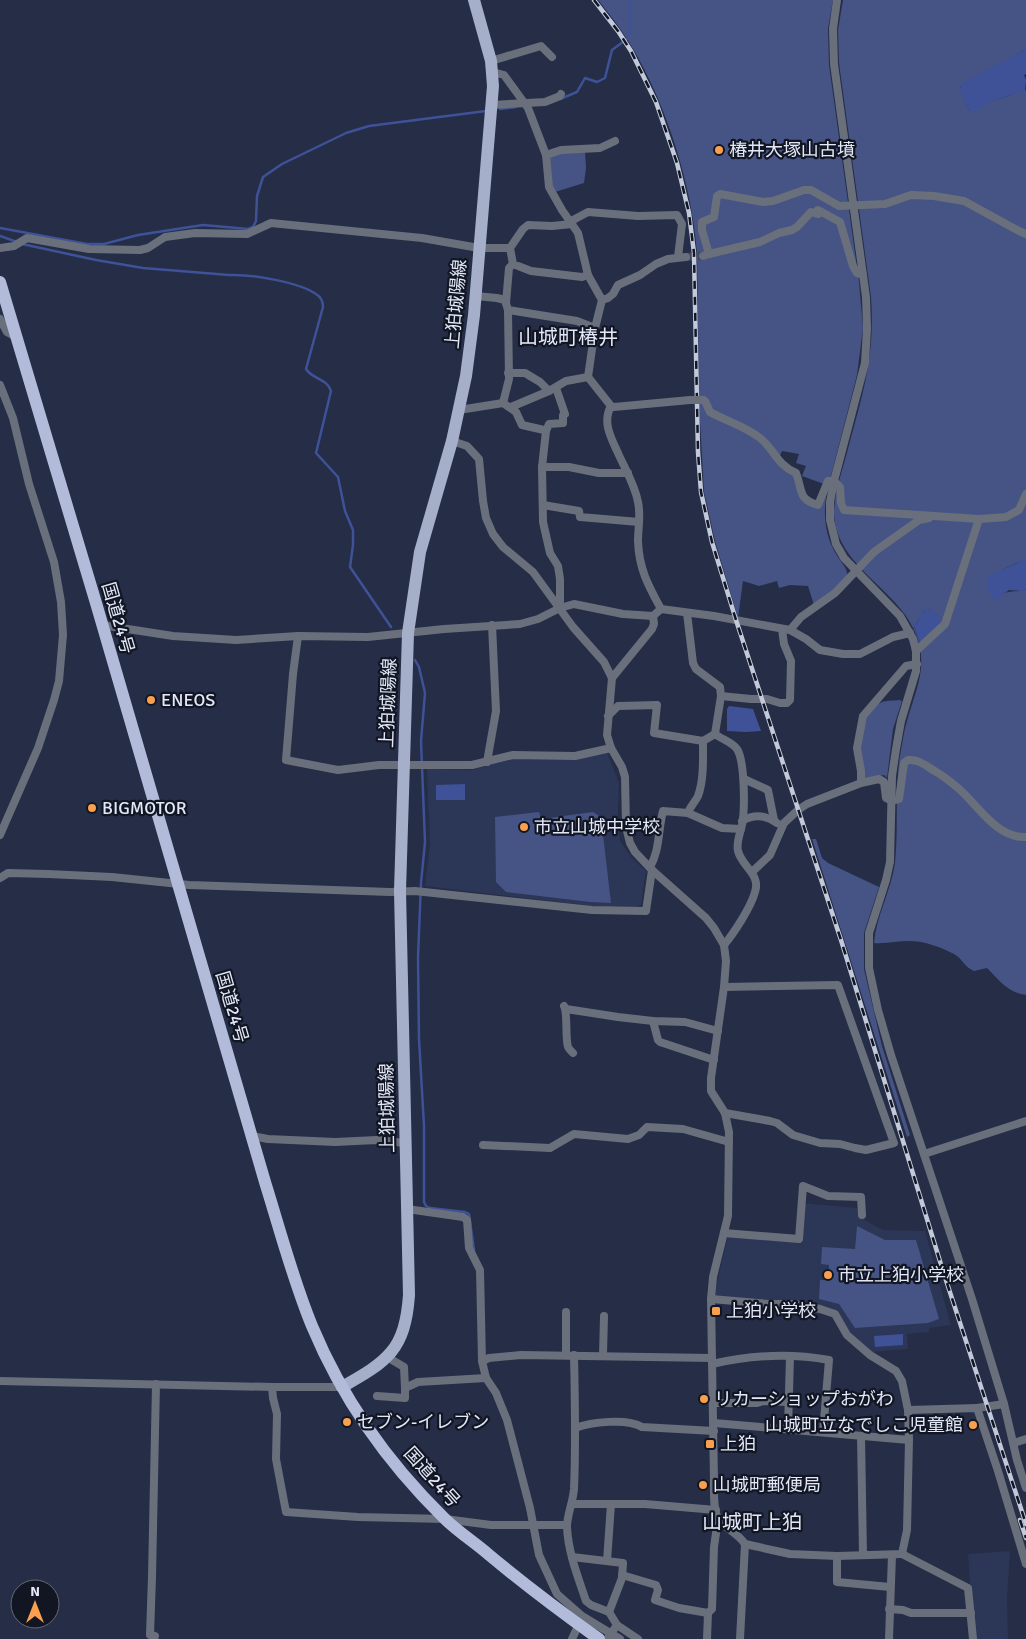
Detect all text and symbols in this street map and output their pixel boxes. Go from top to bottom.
place label: 椿井大塚山古墳 [729,139,855,161]
marker: 椿井大塚山古墳 [713,144,725,156]
street label: 上狛城陽線 [441,258,471,350]
district label: 山城町椿井 [518,325,618,350]
street label: 国道24号 [97,580,139,656]
street label: 上狛城陽線 [375,658,401,748]
place label: ENEOS [161,689,215,711]
marker: ENEOS [145,694,157,706]
place label: BIGMOTOR [102,797,187,819]
marker: BIGMOTOR [86,802,98,814]
place label: 市立山城中学校 [534,816,660,838]
marker: 市立山城中学校 [518,821,530,833]
street label: 国道24号 [211,969,253,1045]
street label: 上狛城陽線 [375,1063,399,1153]
place label: 市立上狛小学校 [838,1264,964,1286]
marker: 市立上狛小学校 [822,1269,834,1281]
place label: 上狛小学校 [726,1300,816,1322]
marker: 上狛小学校 [710,1305,722,1317]
place label: リカーショップおがわ [714,1388,894,1410]
marker: リカーショップおがわ [698,1393,710,1405]
place label: セブン-イレブン [357,1411,489,1433]
place label: 山城町立なでしこ児童館 [765,1414,963,1436]
marker: セブン-イレブン [341,1416,353,1428]
marker: 山城町立なでしこ児童館 [967,1419,979,1431]
place label: 上狛 [720,1433,756,1455]
marker: 上狛 [704,1438,716,1450]
street label: 国道24号 [399,1442,465,1512]
place label: 山城町郵便局 [713,1474,821,1496]
marker: 山城町郵便局 [697,1479,709,1491]
district label: 山城町上狛 [702,1510,802,1535]
north arrow [10,1579,60,1629]
text: N [30,1583,40,1600]

